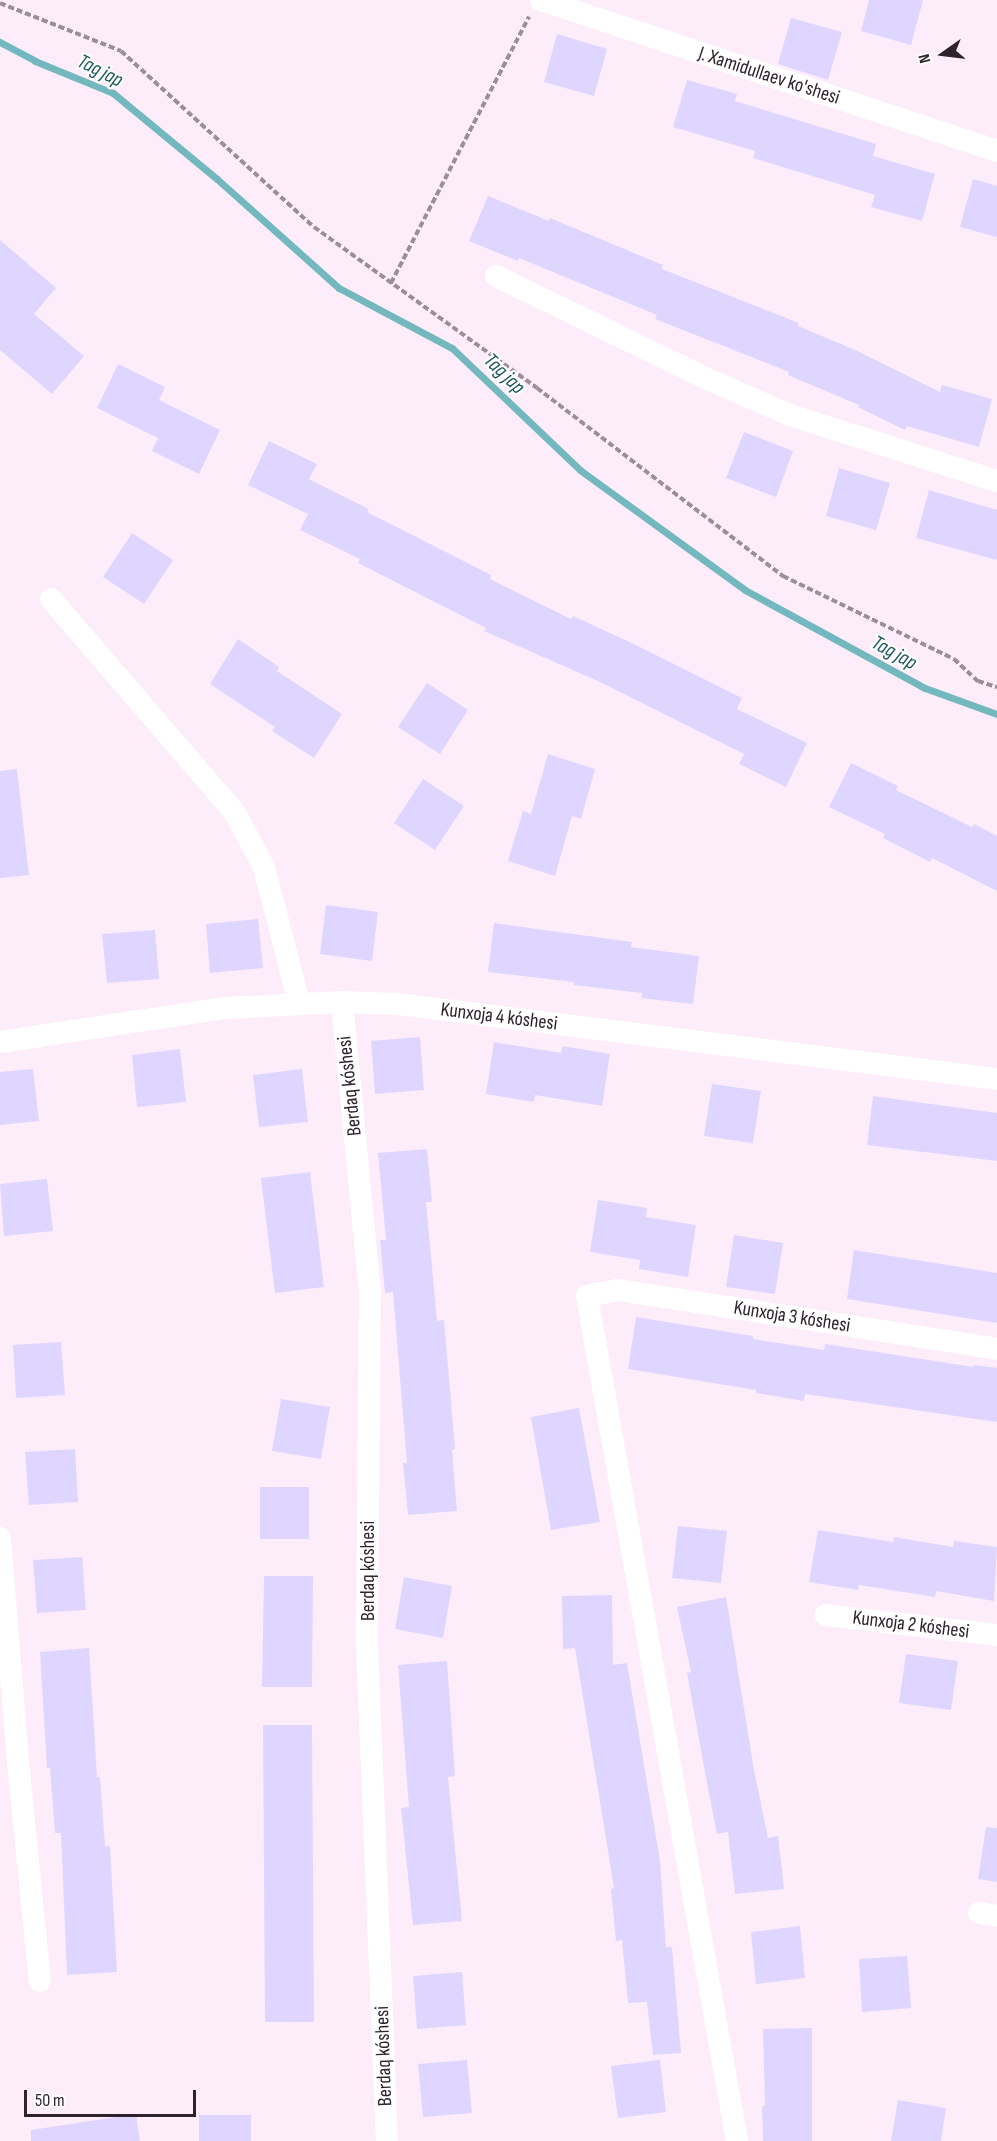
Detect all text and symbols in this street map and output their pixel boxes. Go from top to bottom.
north arrow [913,24,973,84]
street label: J. Xamidullaev ko'shesi [695,42,843,110]
water label: Tag jap [73,49,127,93]
text: N [915,52,935,65]
water label: Tag jap [478,348,530,400]
water label: Tag jap [867,630,921,676]
street label: Kunxoja 4 kóshesi [439,998,559,1036]
street label: Berdaq kóshesi [333,1035,367,1137]
street label: Kunxoja 3 kóshesi [732,1296,852,1338]
street label: Berdaq kóshesi [356,1521,380,1621]
street label: Kunxoja 2 kóshesi [851,1606,971,1644]
street label: Berdaq kóshesi [370,2006,398,2106]
scale bar [27,2078,200,2116]
text: 50 m [35,2090,65,2111]

